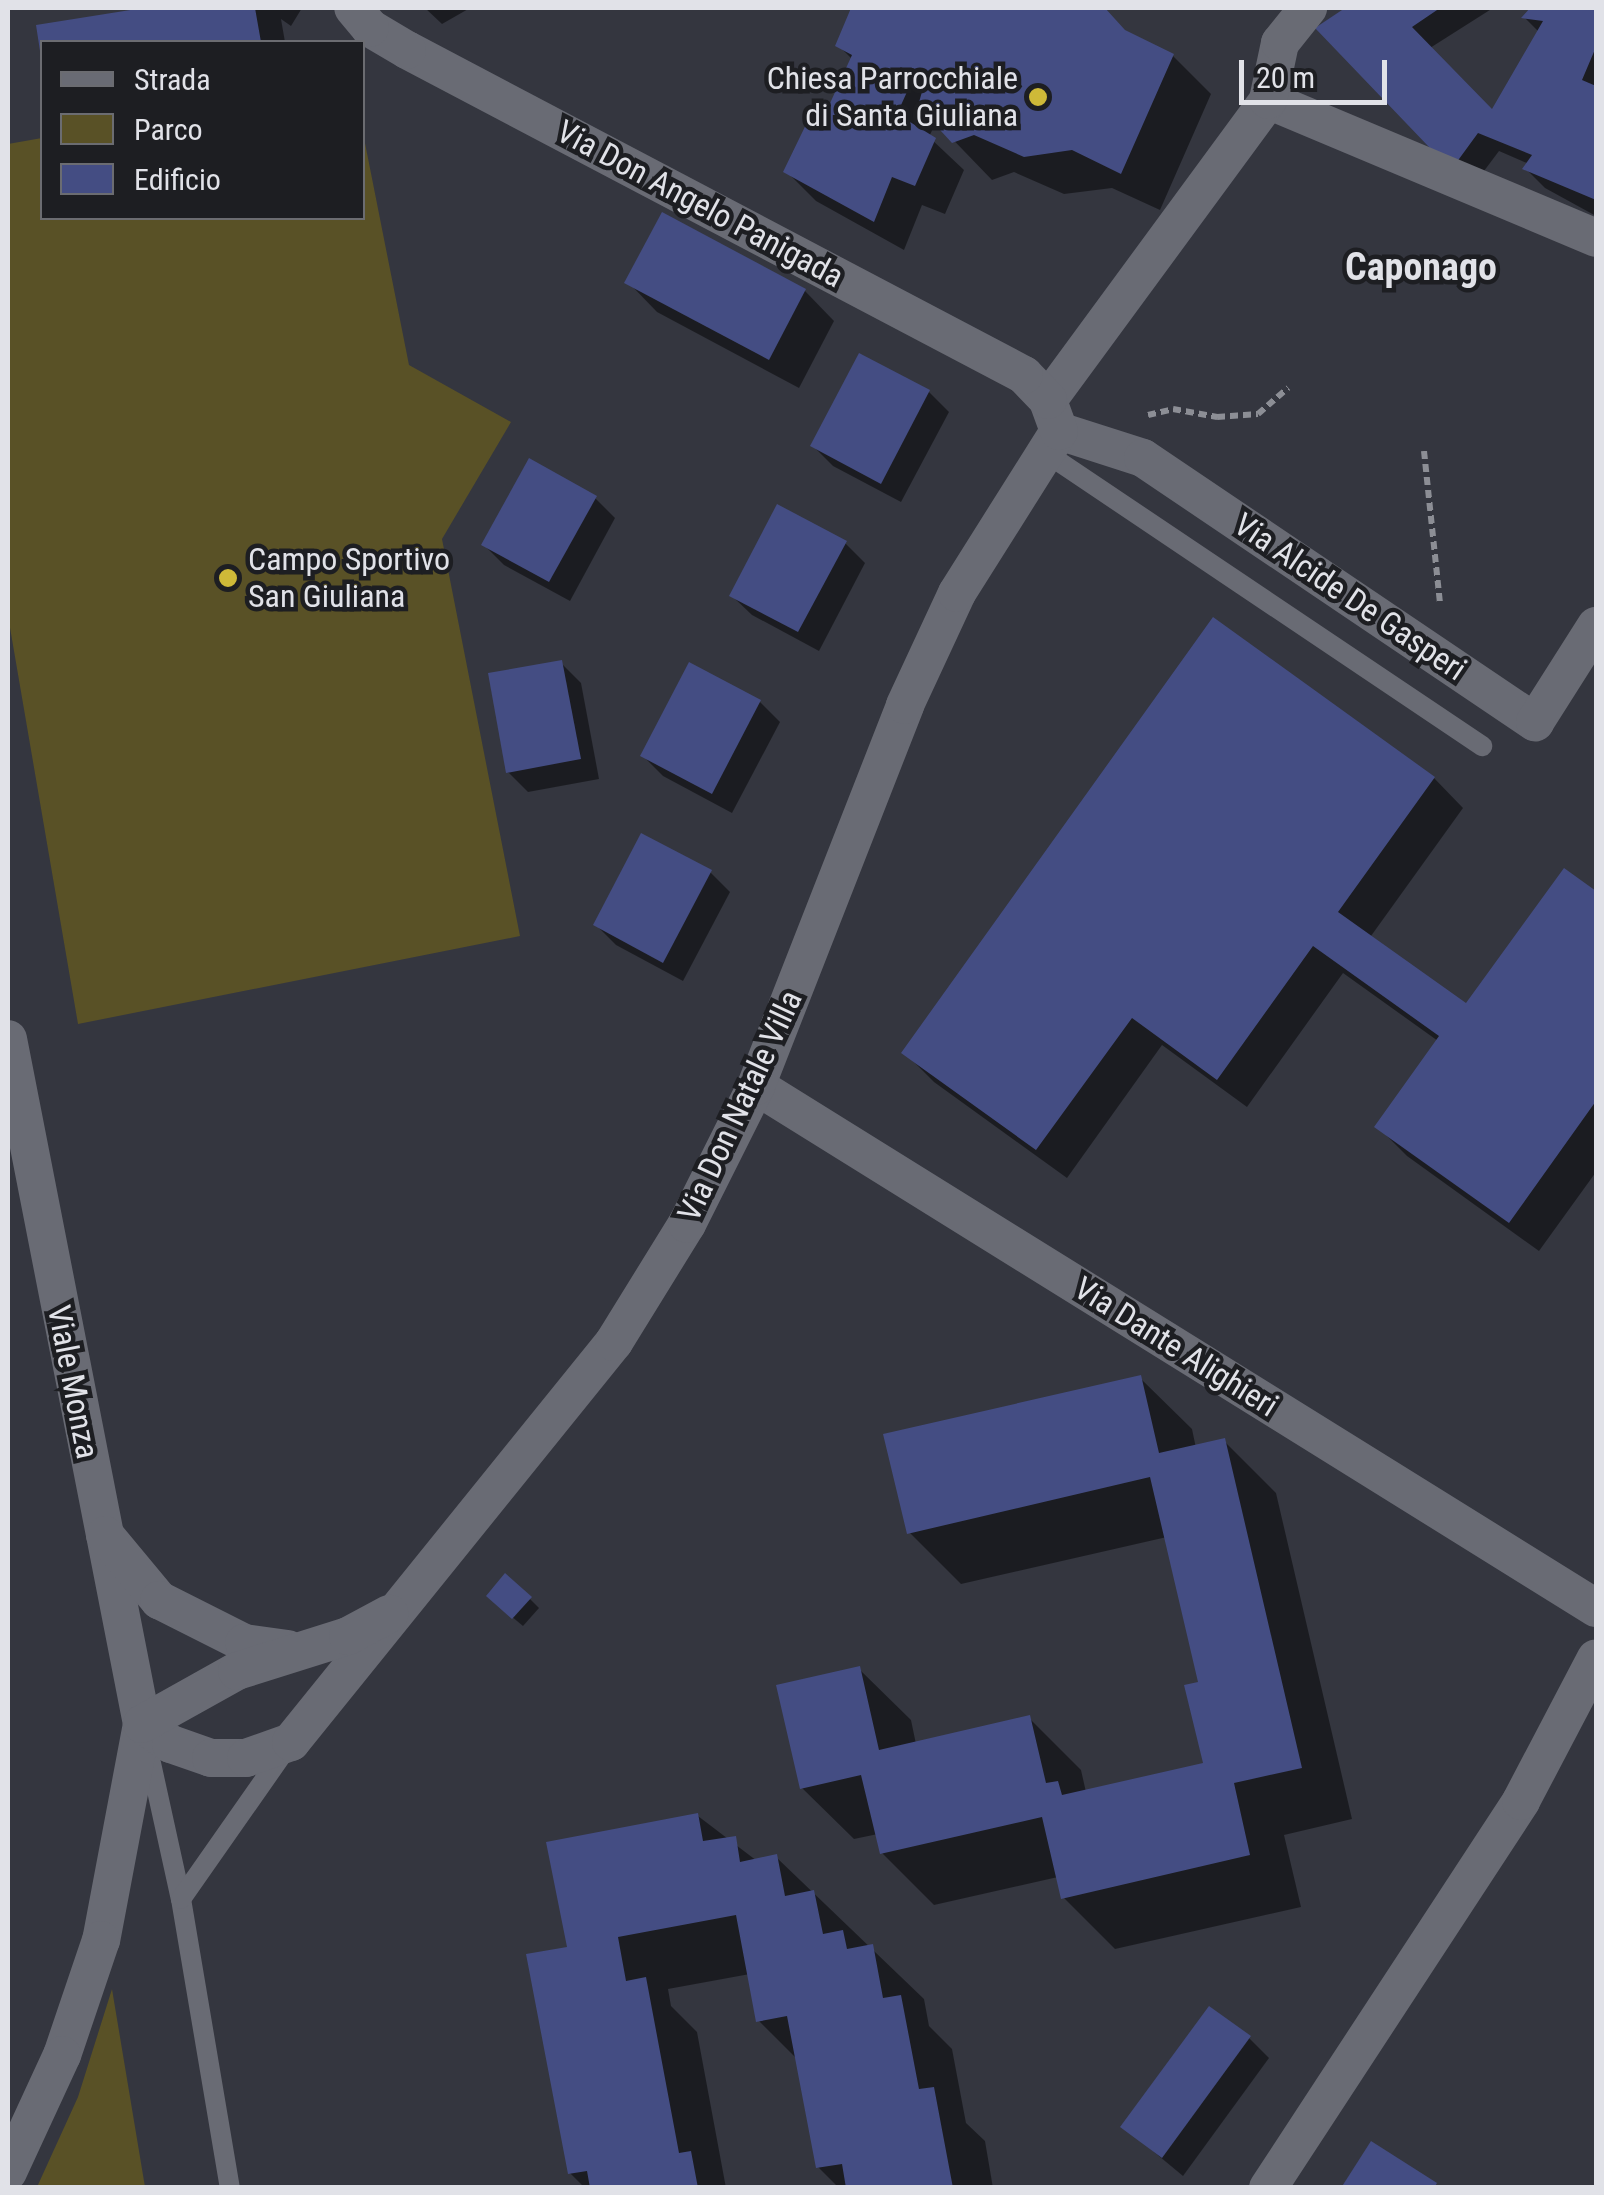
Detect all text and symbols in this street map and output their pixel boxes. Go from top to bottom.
legend [40,40,365,220]
scale bar [1244,40,1392,102]
place label: Chiesa Parrocchiale di Santa Giuliana [767,60,1018,135]
text: 20 m [1256,60,1315,95]
text: Strada [134,62,211,97]
marker: Chiesa Parrocchiale di Santa Giuliana [1027,86,1049,108]
text: Parco [134,112,203,147]
street label: Via Don Angelo Panigada [550,112,850,296]
text: Edificio [134,162,221,197]
district label: Caponago [1345,245,1497,291]
street label: Via Alcide De Gasperi [1227,505,1473,689]
place label: Campo Sportivo San Giuliana [248,541,450,616]
marker: Campo Sportivo San Giuliana [217,567,239,589]
street label: Via Don Natale Villa [670,985,810,1227]
street label: Via Dante Alighieri [1067,1269,1285,1425]
street label: Viale Monza [39,1302,107,1462]

